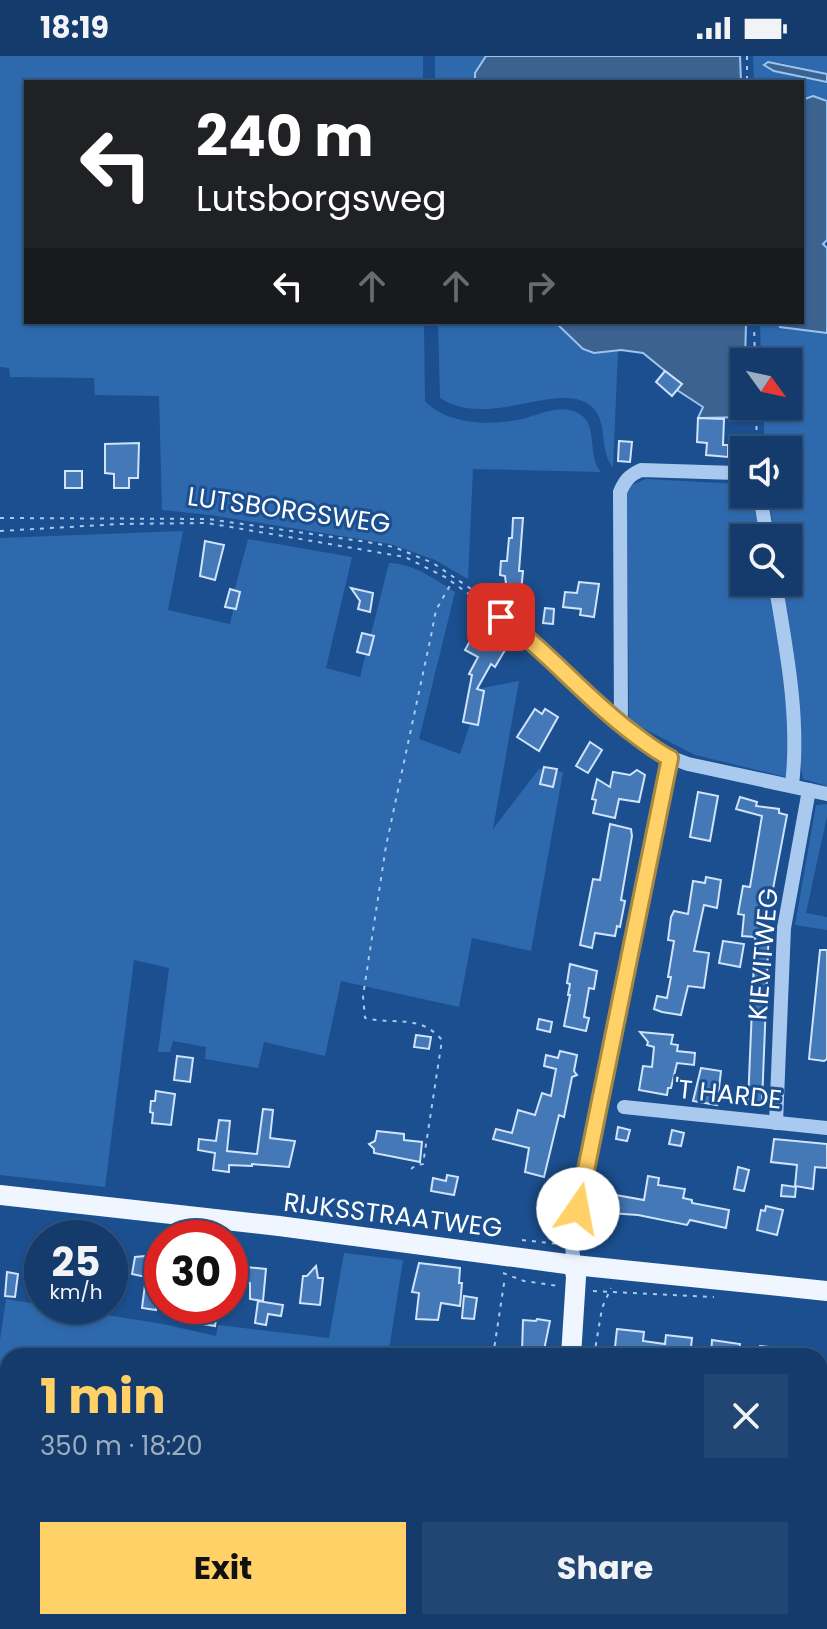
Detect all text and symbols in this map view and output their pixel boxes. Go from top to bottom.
text: 18:19 [40,6,109,49]
text: 240 m [196,97,374,176]
icon: left [64,112,168,216]
text: Lutsborgsweg [196,173,447,224]
icon: left [266,264,310,308]
icon: ahead [350,264,394,308]
icon: ahead [434,264,478,308]
icon: right [518,264,562,308]
north arrow [730,348,802,420]
map controls [730,348,802,596]
button: sound [730,436,802,508]
street label: LUTSBORGSWEG [185,478,393,542]
button: search [730,524,802,596]
pin [467,583,535,651]
icon: arrive [479,595,523,639]
street label: KIEVITWEG [739,887,787,1021]
street label: 'T HARDE [672,1070,784,1118]
position arrow [536,1167,620,1251]
street label: RIJKSSTRAATWEG [282,1184,504,1246]
speed limit sign: 30 [144,1220,248,1324]
text: 25 [52,1234,100,1290]
text: km/h [49,1278,103,1306]
text: 1 min [40,1363,166,1430]
button: close [704,1374,788,1458]
text: 350 m · 18:20 [40,1428,203,1464]
button: Exit [40,1522,406,1614]
button: Share [422,1522,788,1614]

